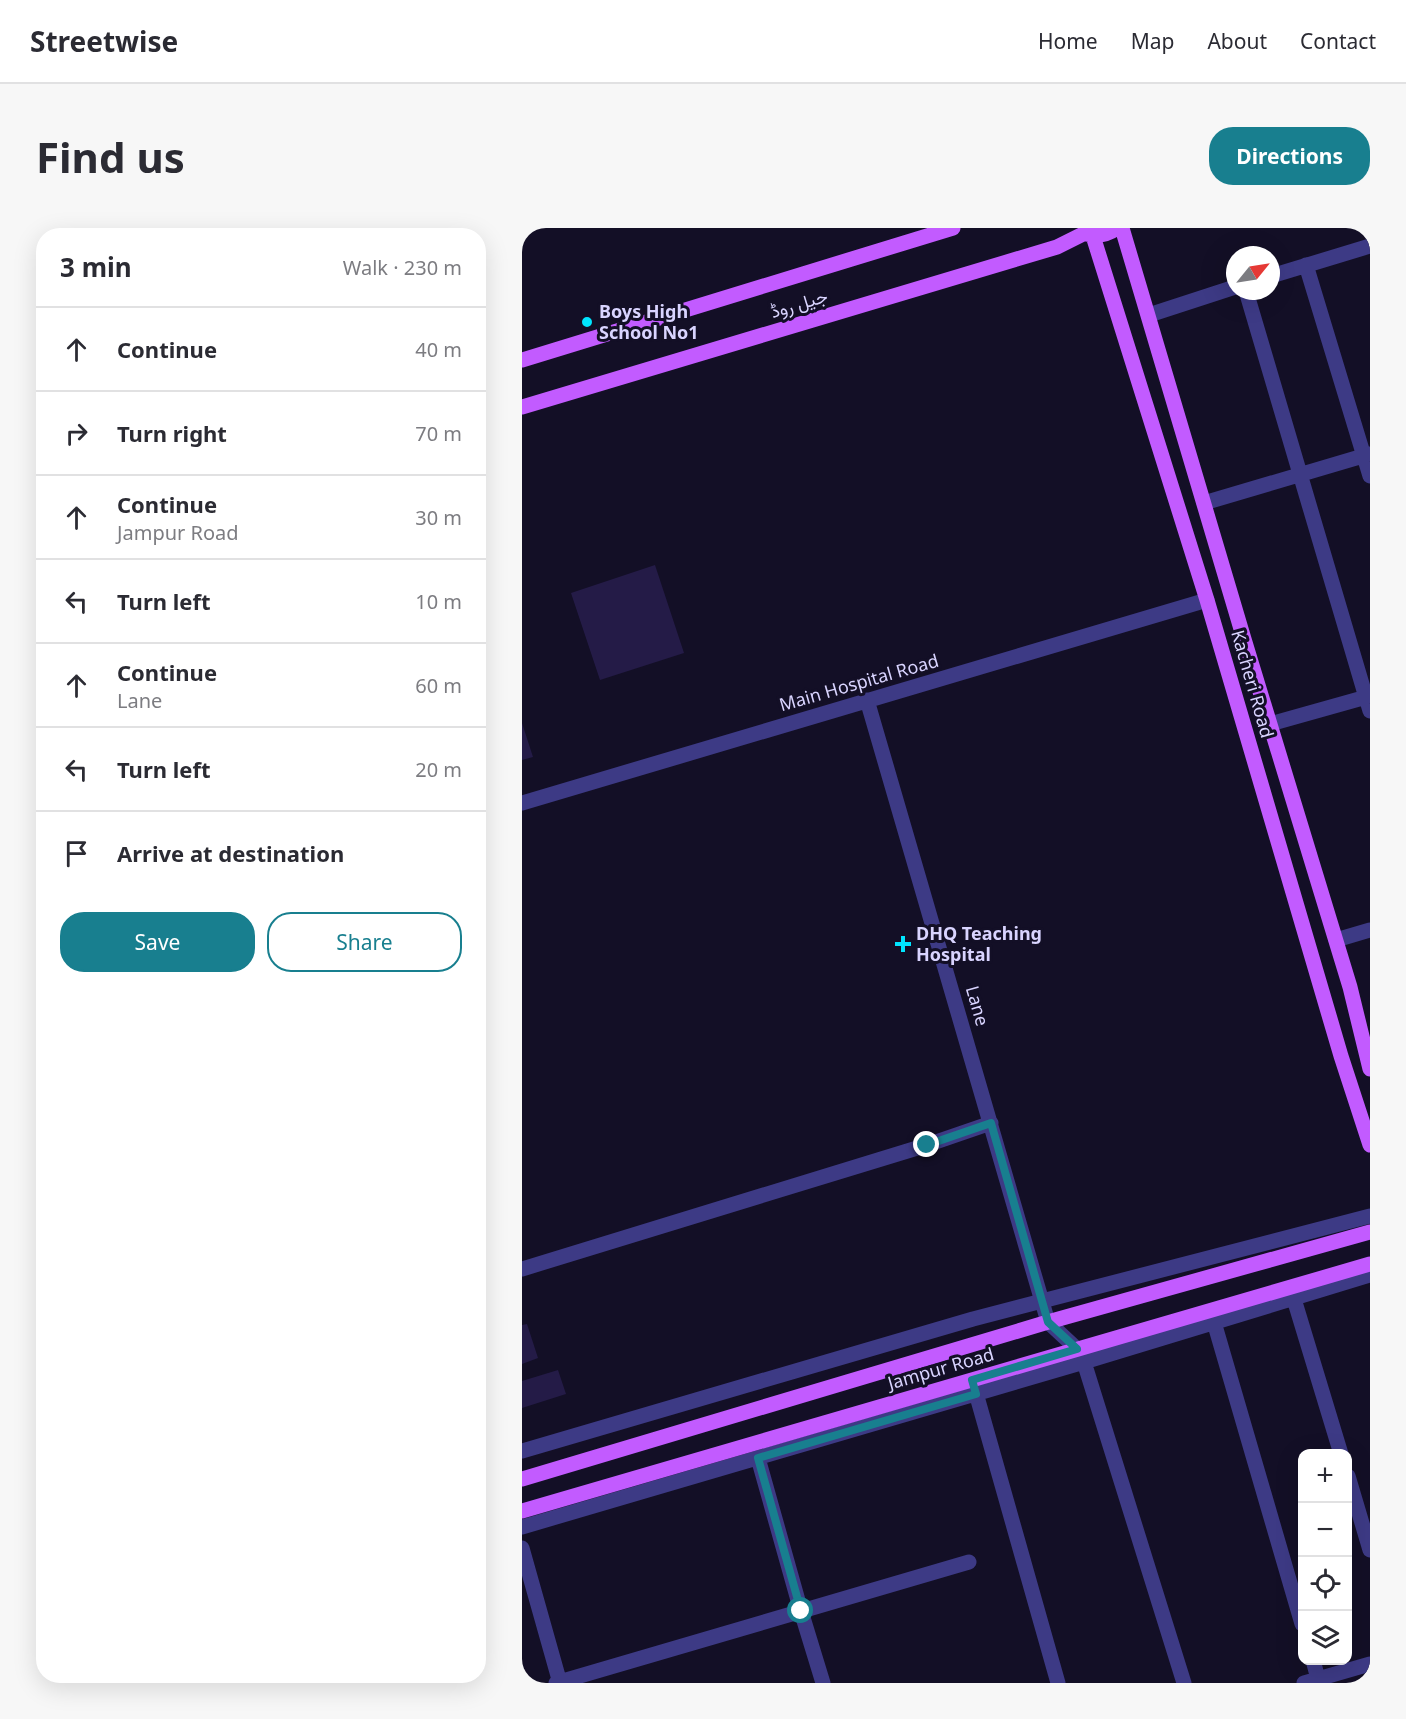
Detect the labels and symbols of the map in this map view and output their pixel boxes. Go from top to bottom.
north arrow [1226,246,1280,300]
street label: جیل روڈ [767,283,830,323]
place label: Boys High School No1 [599,299,699,344]
marker: Boys High School No1 [580,315,594,329]
street label: Kacheri Road [1226,627,1280,740]
street label: Main Hospital Road [776,648,941,716]
place label: DHQ Teaching Hospital [916,921,1042,966]
marker: DHQ Teaching Hospital [894,935,912,953]
street label: Lane [961,983,995,1029]
route end [913,1131,939,1157]
street label: Jampur Road [883,1341,997,1395]
route start [787,1597,813,1623]

